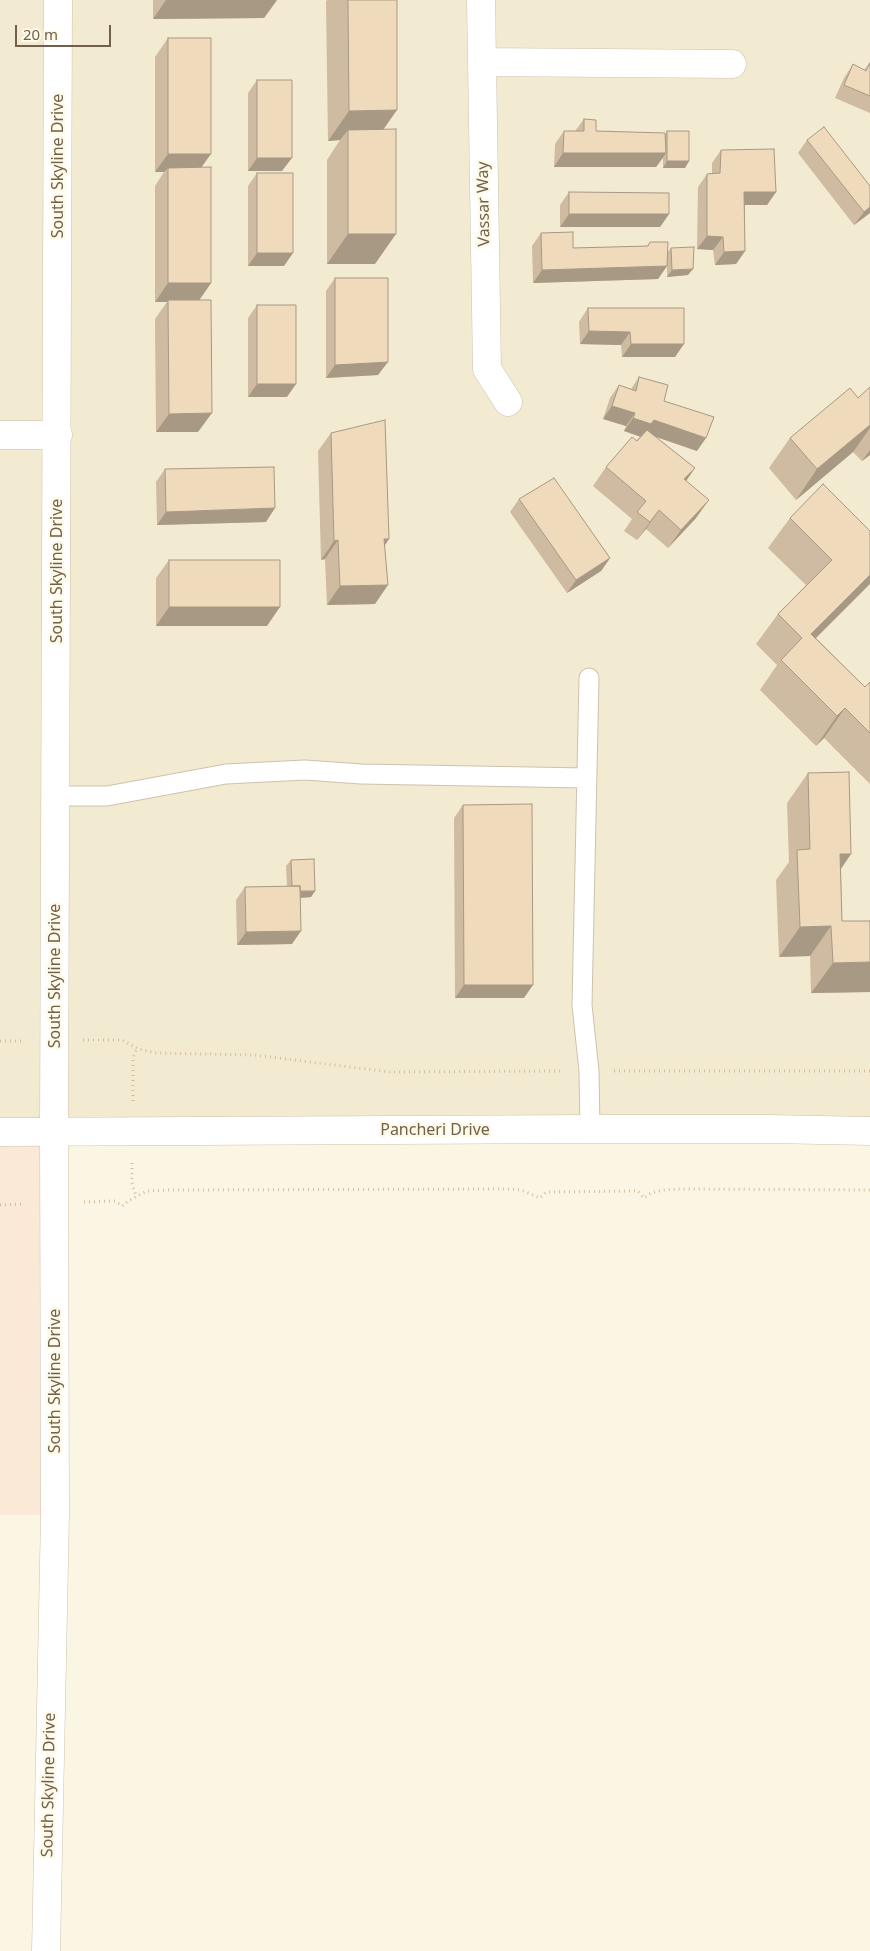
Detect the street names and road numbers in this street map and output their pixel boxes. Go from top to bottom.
street label: South Skyline Drive [48,94,68,238]
street label: Vassar Way [474,161,494,247]
street label: South Skyline Drive [47,499,67,643]
street label: South Skyline Drive [45,904,65,1048]
street label: Pancheri Drive [380,1120,490,1140]
street label: South Skyline Drive [45,1309,65,1453]
street label: South Skyline Drive [38,1713,60,1857]

